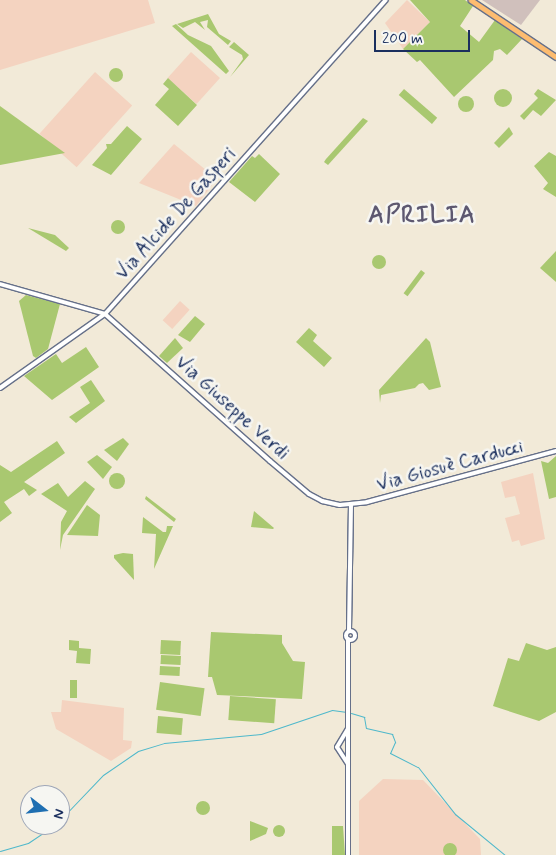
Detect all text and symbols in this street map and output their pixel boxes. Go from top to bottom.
scale bar [376,20,472,52]
text: 200 m [382,29,423,49]
street label: Via Alcide De Gasperi [111,143,241,285]
district label: APRILIA [370,202,474,230]
street label: Via Giuseppe Verdi [171,351,293,465]
street label: Via Giosuè Carducci [373,435,527,497]
north arrow [20,785,70,835]
text: N [49,807,68,821]

